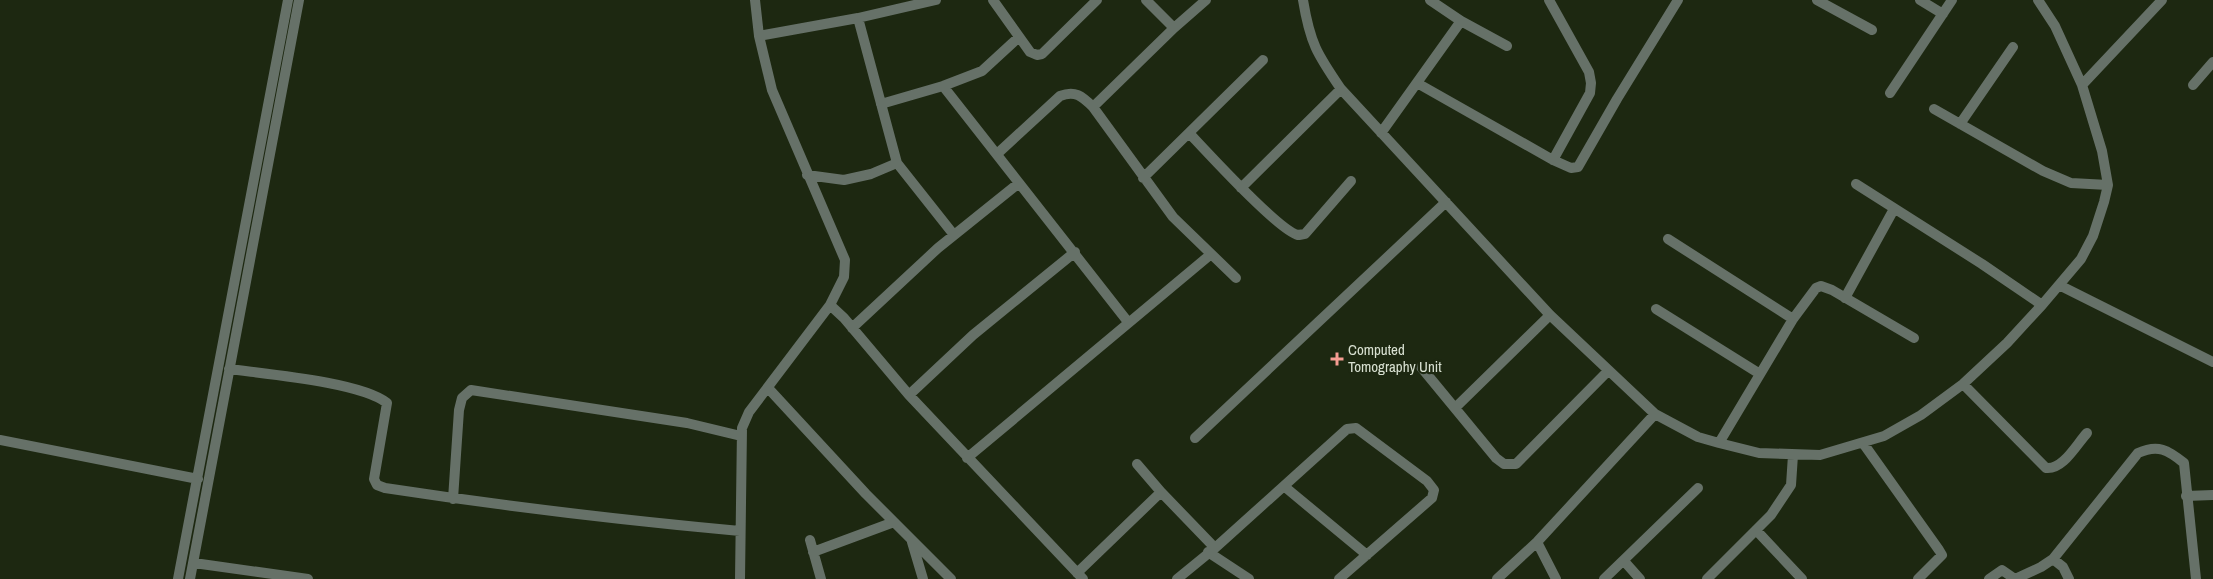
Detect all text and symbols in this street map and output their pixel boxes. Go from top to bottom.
place label: Computed Tomography Unit [1348,339,1442,377]
marker: Computed Tomography Unit [1330,352,1344,366]

